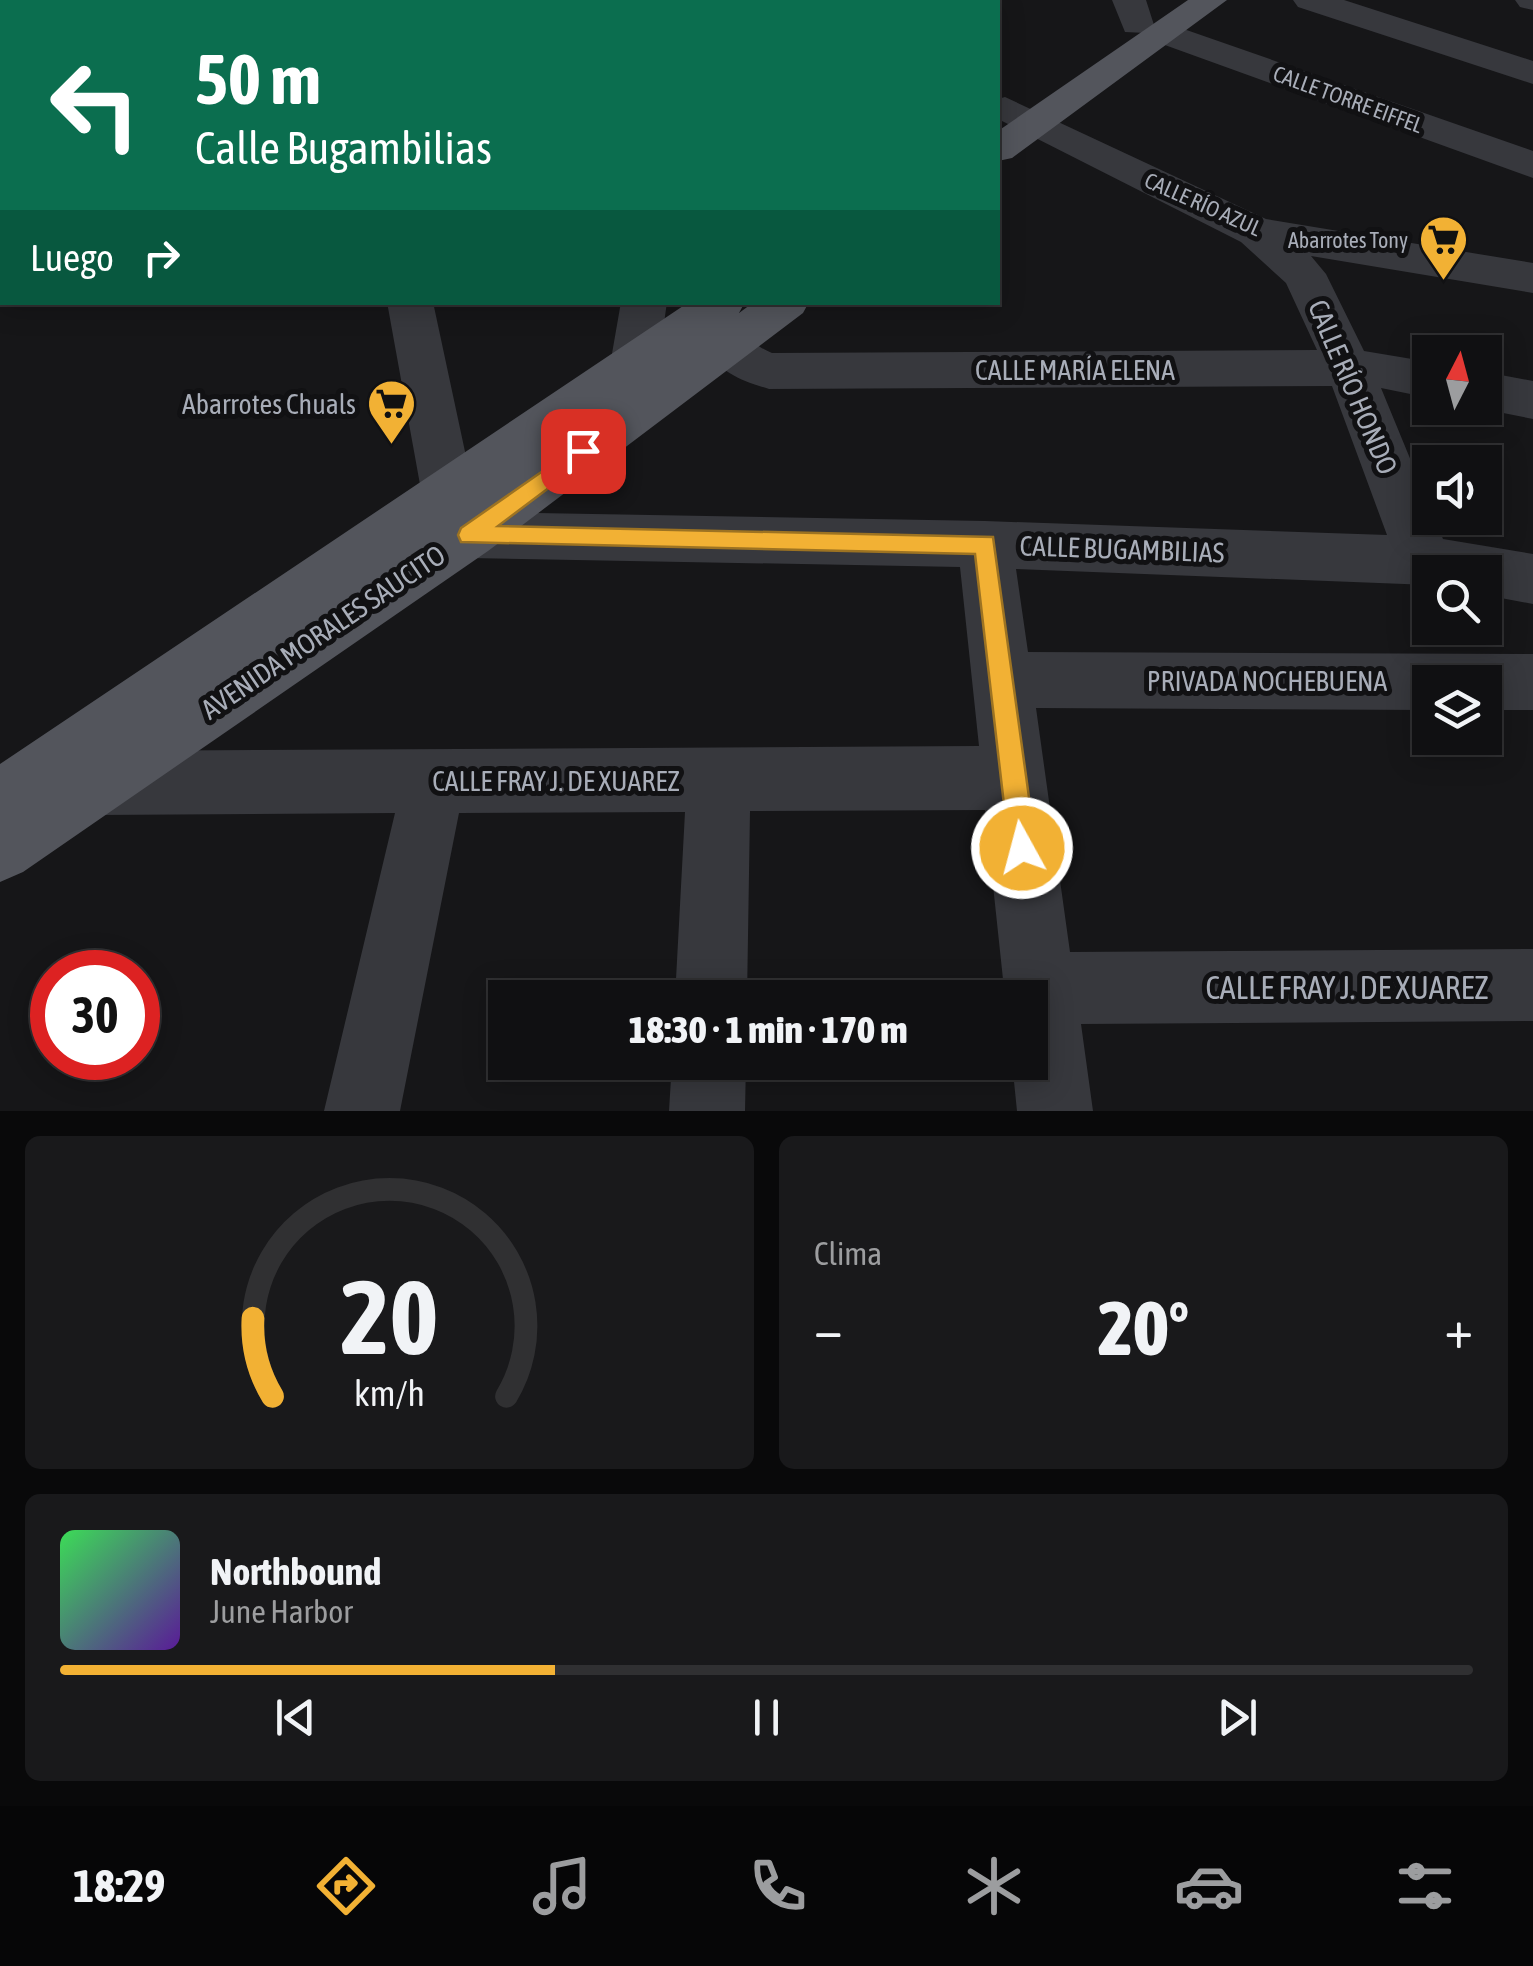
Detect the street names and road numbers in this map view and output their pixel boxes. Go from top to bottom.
street label: CALLE TORRE EIFFEL [1270,60,1427,138]
street label: CALLE RÍO AZUL [1141,167,1266,241]
street label: CALLE RÍO HONDO [1302,295,1404,479]
street label: CALLE MARÍA ELENA [975,354,1175,386]
street label: CALLE BUGAMBILIAS [1019,529,1225,569]
street label: AVENIDA MORALES SAUCITO [195,539,451,725]
street label: PRIVADA NOCHEBUENA [1147,665,1388,697]
street label: CALLE FRAY J. DE XUAREZ [432,765,680,797]
street label: CALLE FRAY J. DE XUAREZ [1205,969,1489,1006]

